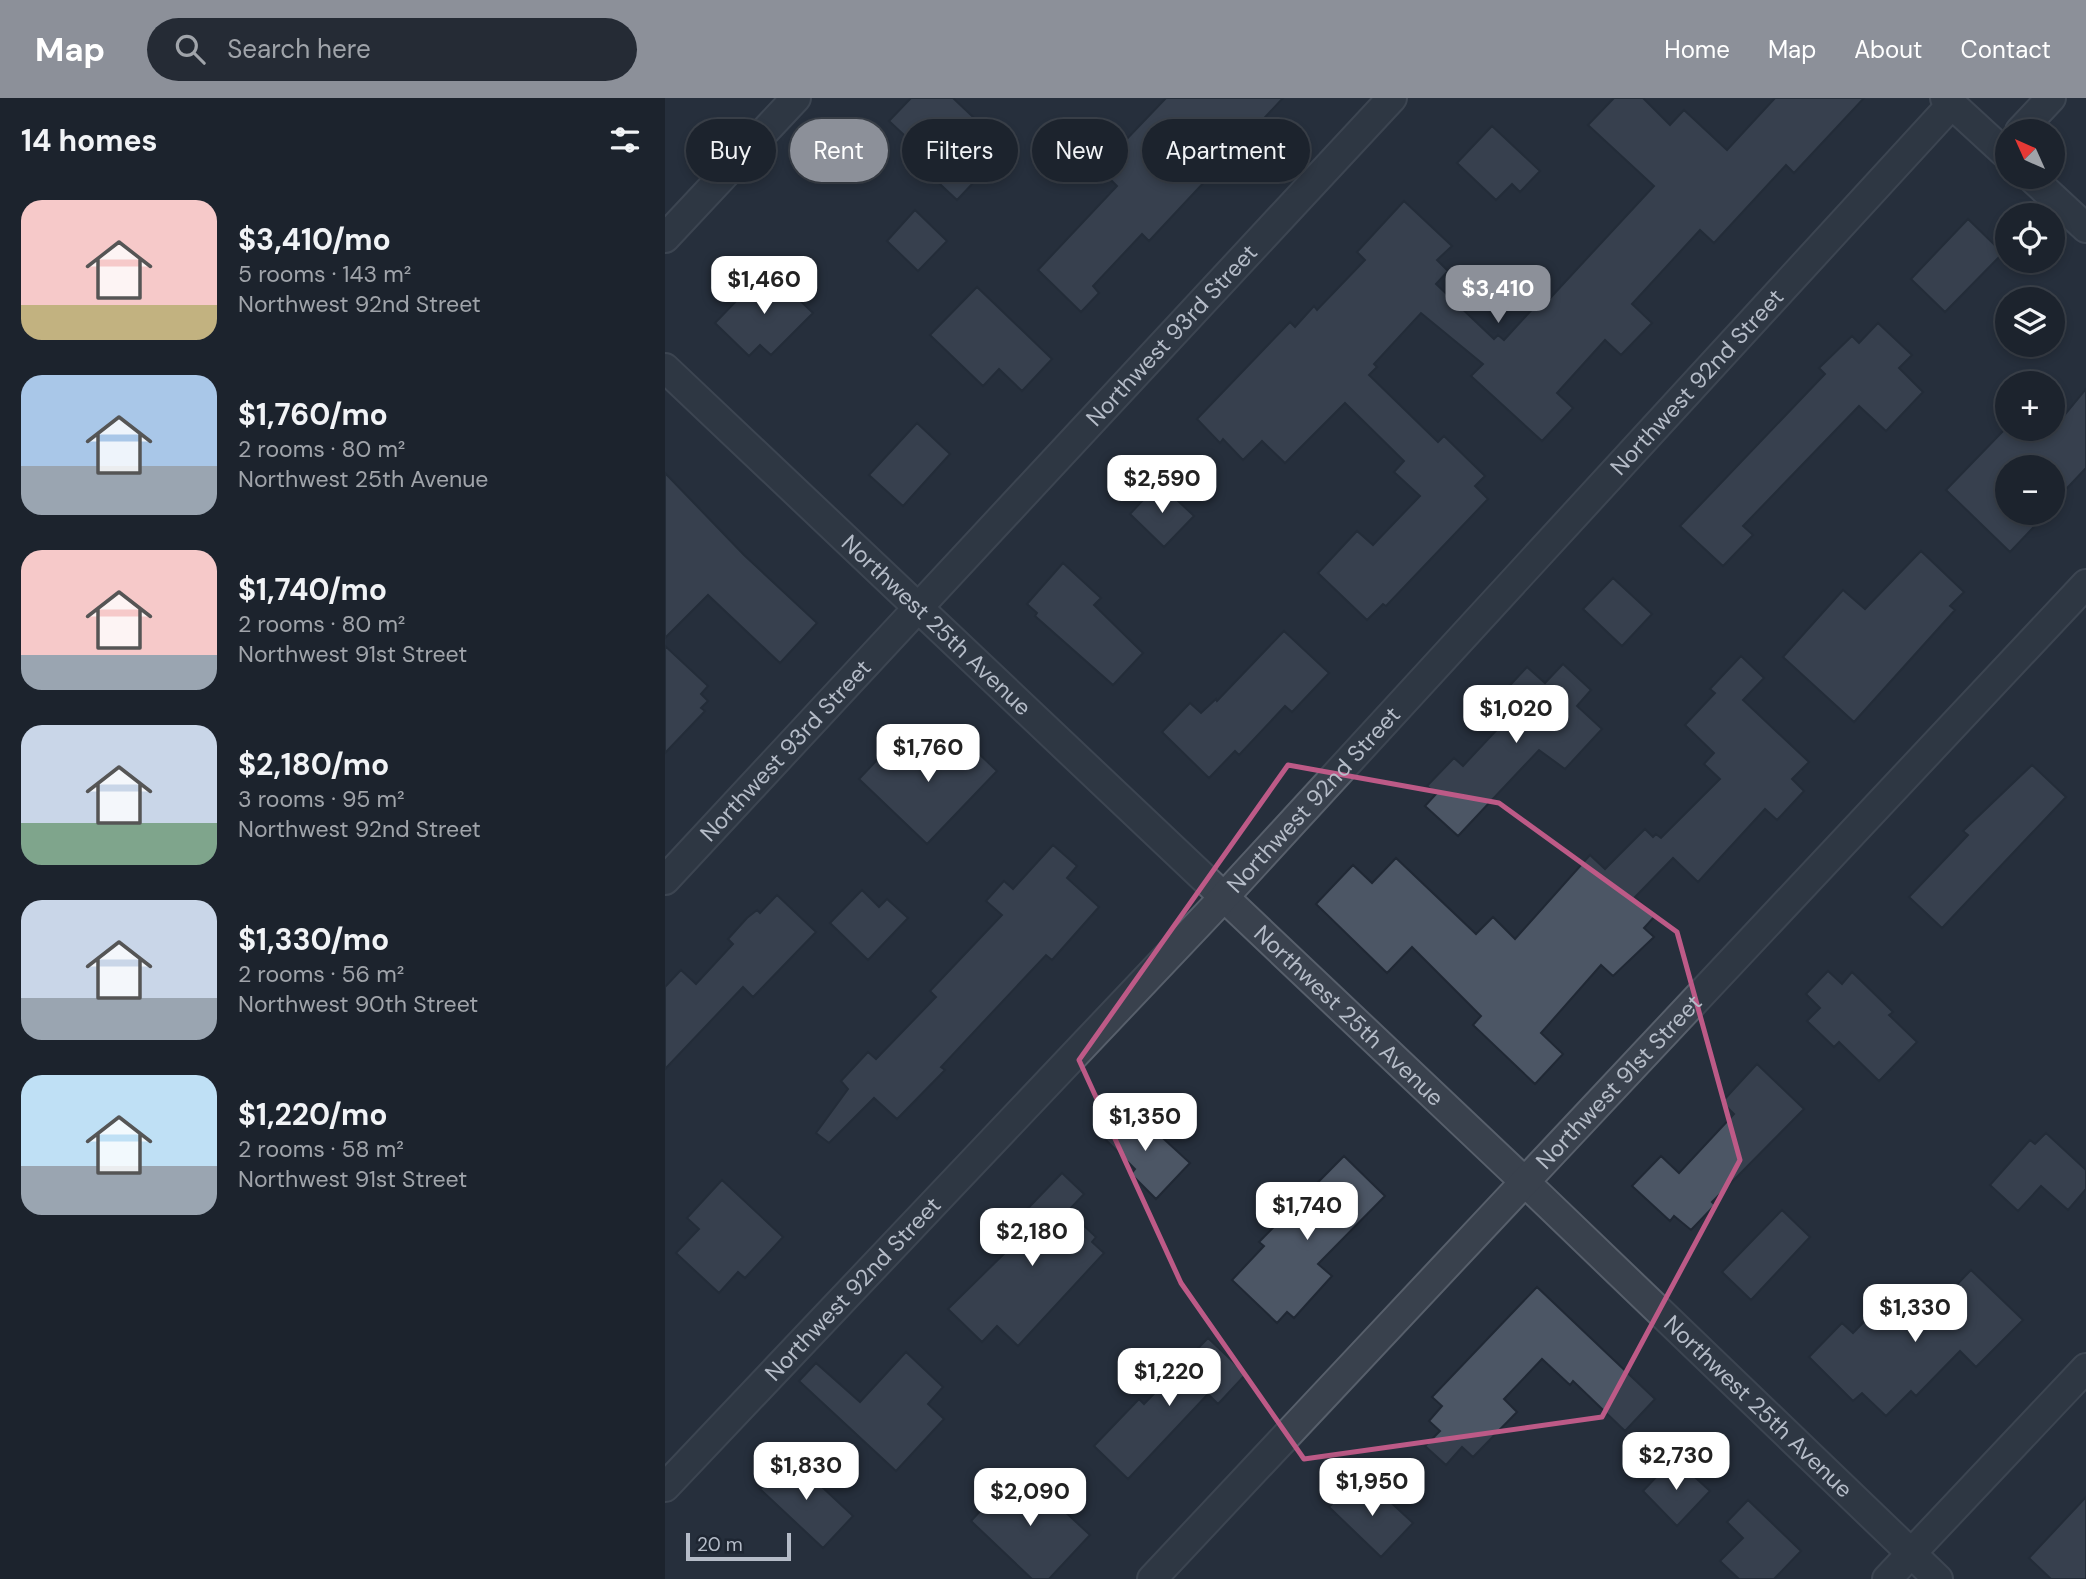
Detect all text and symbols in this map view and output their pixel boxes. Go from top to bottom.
search box [147,18,637,81]
text: Map [35,28,105,71]
icon: search [171,30,209,68]
text: Search here [227,32,371,66]
text: Home [1664,34,1730,65]
text: Map [1768,34,1816,65]
text: About [1854,34,1923,65]
text: Contact [1961,34,2051,65]
chip: Buy [686,119,776,182]
chip: Rent [790,119,888,182]
chip: Filters [902,119,1018,182]
chip: New [1032,119,1128,182]
chip: Apartment [1142,119,1310,182]
north arrow [1995,119,2065,189]
map controls [1995,119,2065,525]
text: 14 homes [21,121,158,160]
icon: filters [606,121,644,159]
button: locate [1995,203,2065,273]
text: $3,410/mo [238,220,391,259]
icon: home [77,228,161,312]
street label: Northwest 93rd Street [1079,238,1264,433]
pin: $1,460 [707,256,821,316]
text: 5 rooms · 143 m² [238,259,411,289]
text: $1,460 [727,264,801,294]
pin: $3,410 [1441,266,1555,325]
text: $3,410 [1462,273,1534,303]
street label: Northwest 92nd Street [1604,282,1790,482]
button: layers [1995,287,2065,357]
text: Northwest 92nd Street [238,289,481,319]
button: + [1995,371,2065,441]
text: $1,760/mo [238,395,388,434]
icon: home [77,403,161,487]
text: 2 rooms · 80 m² [238,434,405,464]
button: − [1995,455,2065,525]
pin: $2,590 [1105,456,1219,515]
text: $2,590 [1123,463,1201,493]
text: Northwest 25th Avenue [238,464,488,494]
street label: Northwest 25th Avenue [835,528,1038,722]
text: $1,740/mo [238,570,387,609]
icon: home [77,578,161,662]
text: 2 rooms · 80 m² [238,609,405,639]
text: Northwest 91st Street [238,639,467,669]
street label: Northwest 93rd Street [693,653,878,848]
pin: $1,020 [1459,686,1573,745]
text: $1,020 [1479,693,1553,723]
street label: Northwest 92nd Street [1220,700,1407,899]
pin: $1,760 [871,724,985,784]
text: $1,760 [893,732,963,762]
text: $2,180/mo [238,745,389,784]
icon: home [77,753,161,837]
text: 3 rooms · 95 m² [238,784,405,814]
text: Northwest 92nd Street [238,814,481,844]
street label: Northwest 25th Avenue [1248,919,1450,1113]
text: $1,330/mo [238,920,389,959]
icon: home [77,928,161,1012]
text: 2 rooms · 56 m² [238,959,404,989]
street label: Northwest 91st Street [1529,988,1708,1176]
text: Northwest 90th Street [238,989,478,1019]
pin: $1,350 [1088,1094,1202,1153]
text: $1,220/mo [238,1095,388,1134]
text: $1,350 [1109,1101,1181,1131]
icon: home [77,1103,161,1187]
text: 2 rooms · 58 m² [238,1134,404,1164]
text: Northwest 91st Street [238,1164,467,1194]
pin: $1,740 [1250,1182,1364,1242]
street label: Northwest 92nd Street [758,1190,947,1387]
text: $1,740 [1272,1190,1342,1220]
pin: $2,180 [975,1208,1089,1268]
text: $2,180 [996,1216,1068,1246]
pin: $1,330 [1858,1284,1972,1344]
text: $1,330 [1879,1292,1951,1322]
street label: Northwest 25th Avenue [1658,1309,1859,1504]
pin: $1,220 [1112,1348,1226,1408]
text: $1,220 [1134,1356,1204,1386]
pin: $2,730 [1619,1432,1733,1492]
text: $2,730 [1639,1440,1714,1470]
pin: $1,830 [749,1442,863,1502]
text: $1,830 [770,1450,842,1480]
pin: $1,950 [1315,1458,1429,1518]
text: $1,950 [1335,1466,1409,1496]
pin: $2,090 [973,1468,1087,1528]
text: $2,090 [990,1476,1070,1506]
scale bar [686,1530,791,1562]
text: 20 m [697,1532,743,1557]

